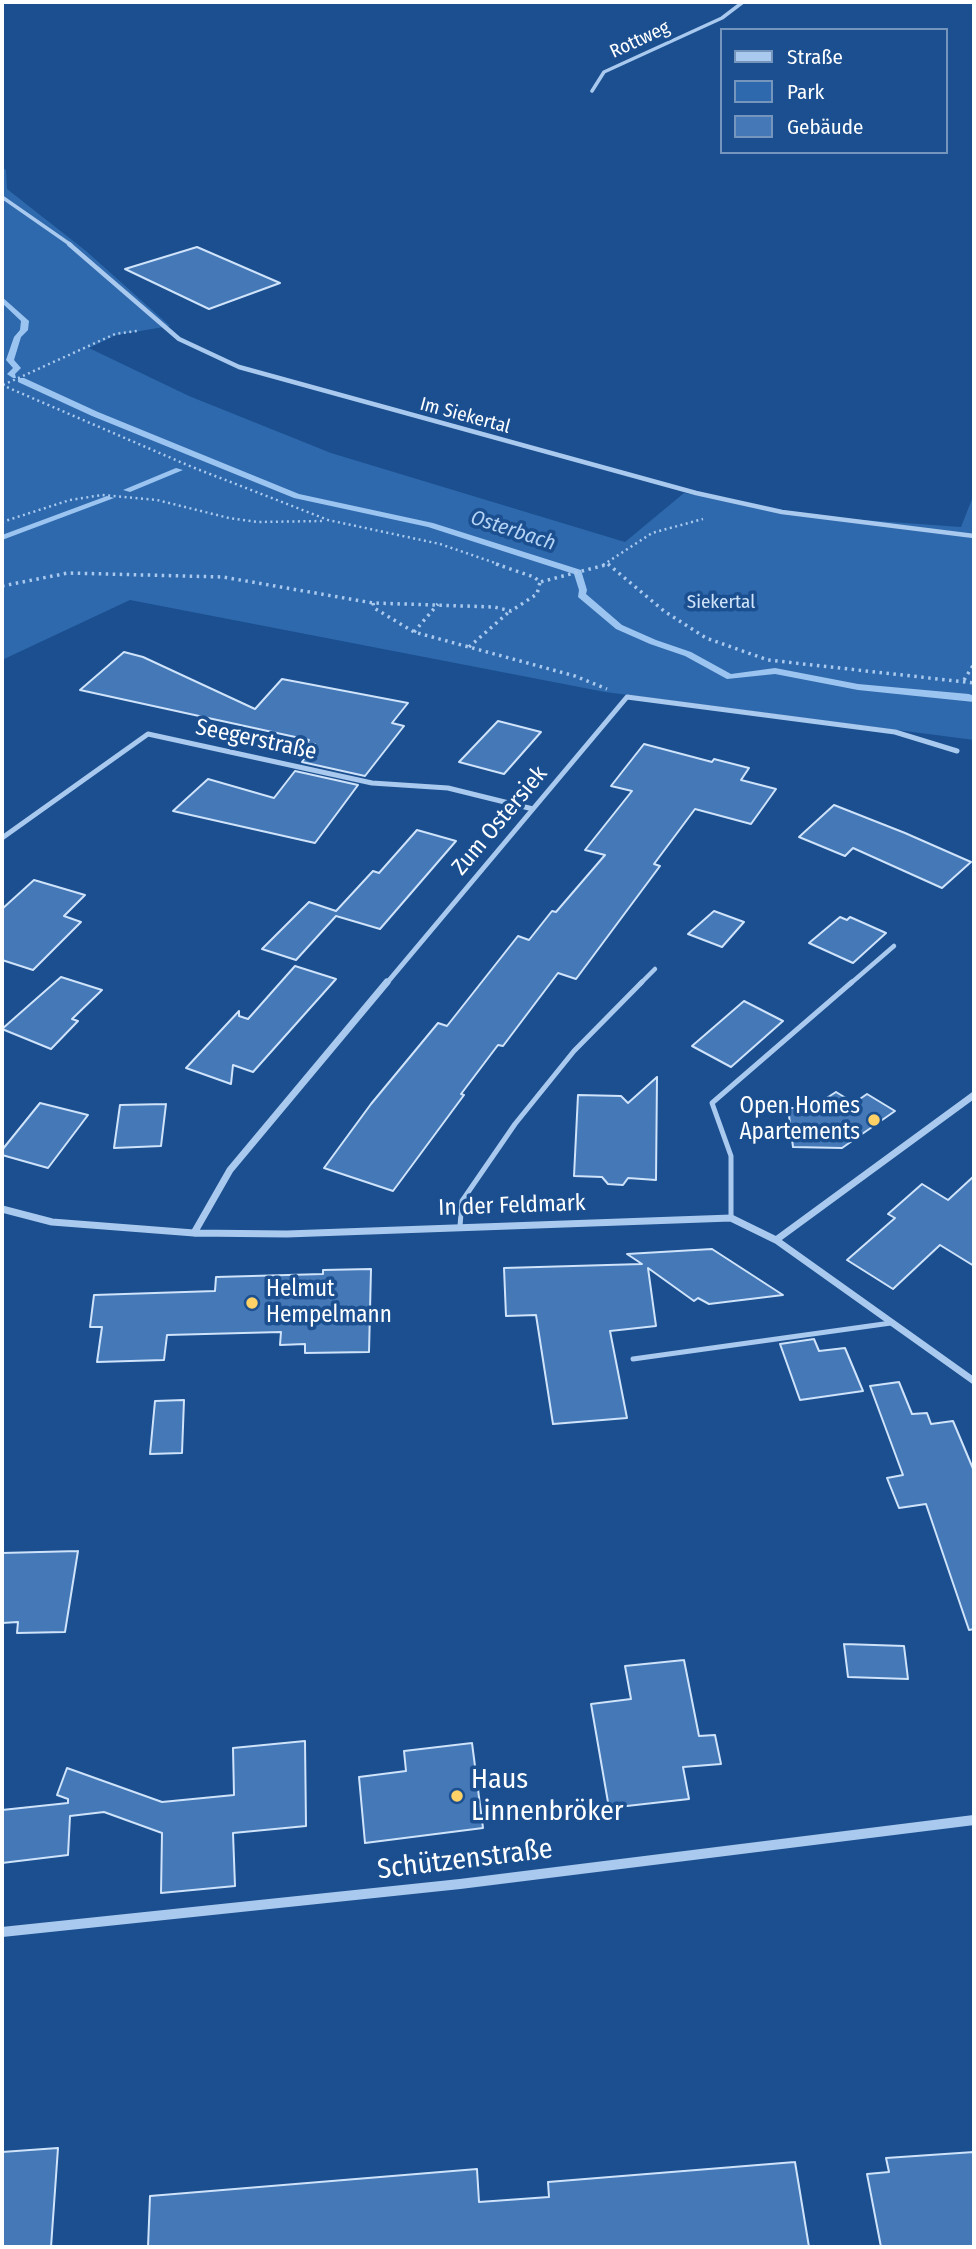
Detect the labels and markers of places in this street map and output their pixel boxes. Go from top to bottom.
place label: Open Homes Apartements [740,1093,860,1147]
marker: Open Homes Apartements [866,1112,882,1128]
place label: Helmut Hempelmann [266,1276,392,1330]
marker: Helmut Hempelmann [244,1295,260,1311]
place label: Haus Linnenbröker [471,1763,624,1829]
marker: Haus Linnenbröker [449,1788,465,1804]

